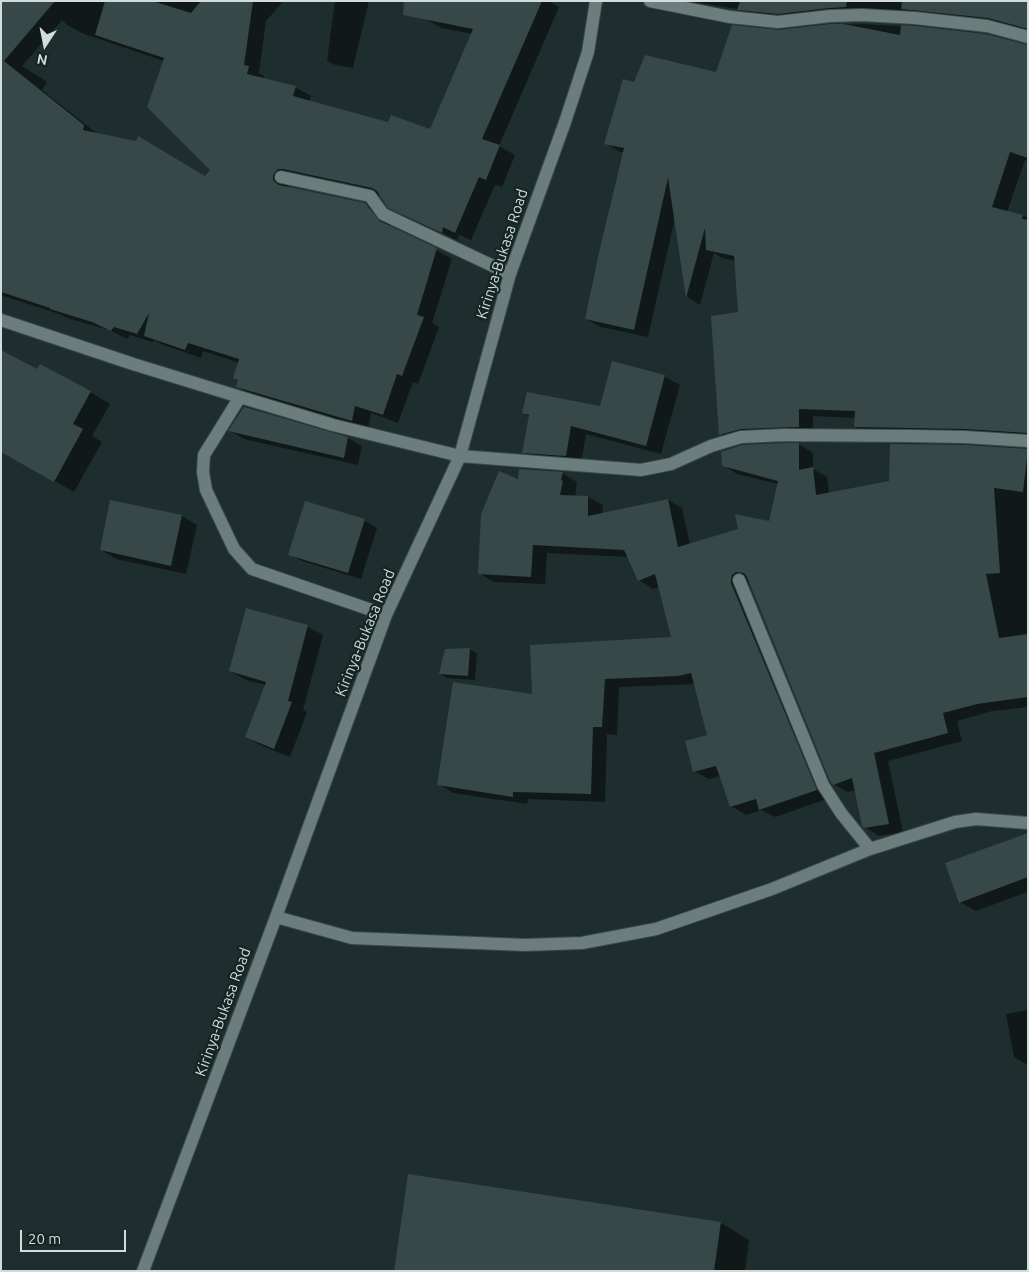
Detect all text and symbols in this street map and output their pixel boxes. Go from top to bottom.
north arrow [20,20,70,70]
text: N [35,51,49,69]
street label: Kirinya-Bukasa Road [472,187,532,321]
street label: Kirinya-Bukasa Road [331,567,399,699]
street label: Kirinya-Bukasa Road [191,945,255,1079]
scale bar [22,1220,129,1252]
text: 20 m [28,1230,61,1247]

